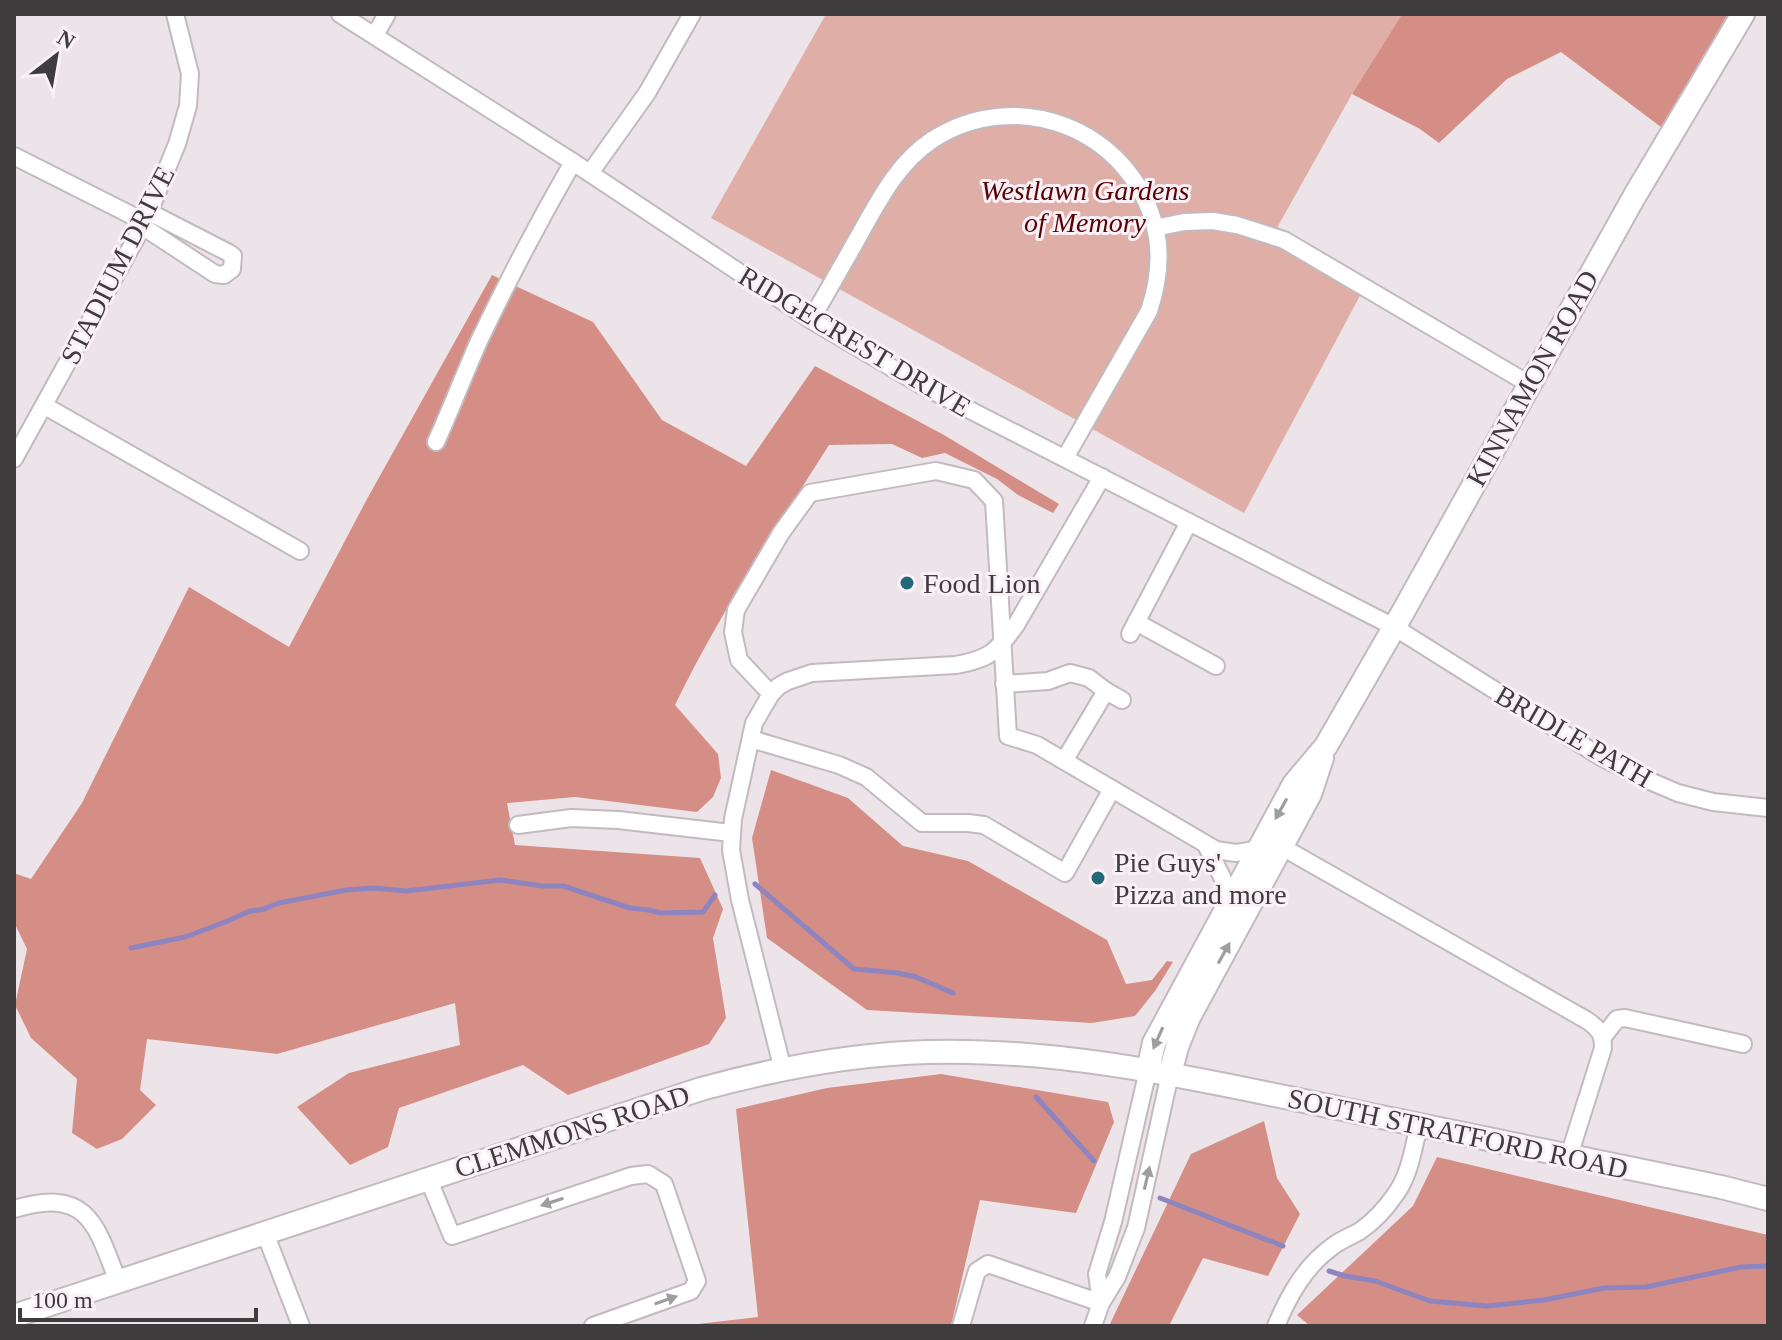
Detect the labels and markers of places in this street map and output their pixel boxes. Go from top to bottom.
place label: Food Lion [923,568,1040,599]
marker: Food Lion [898,574,916,592]
place label: Pie Guys' Pizza and more [1114,847,1287,910]
marker: Pie Guys' Pizza and more [1089,869,1107,887]

